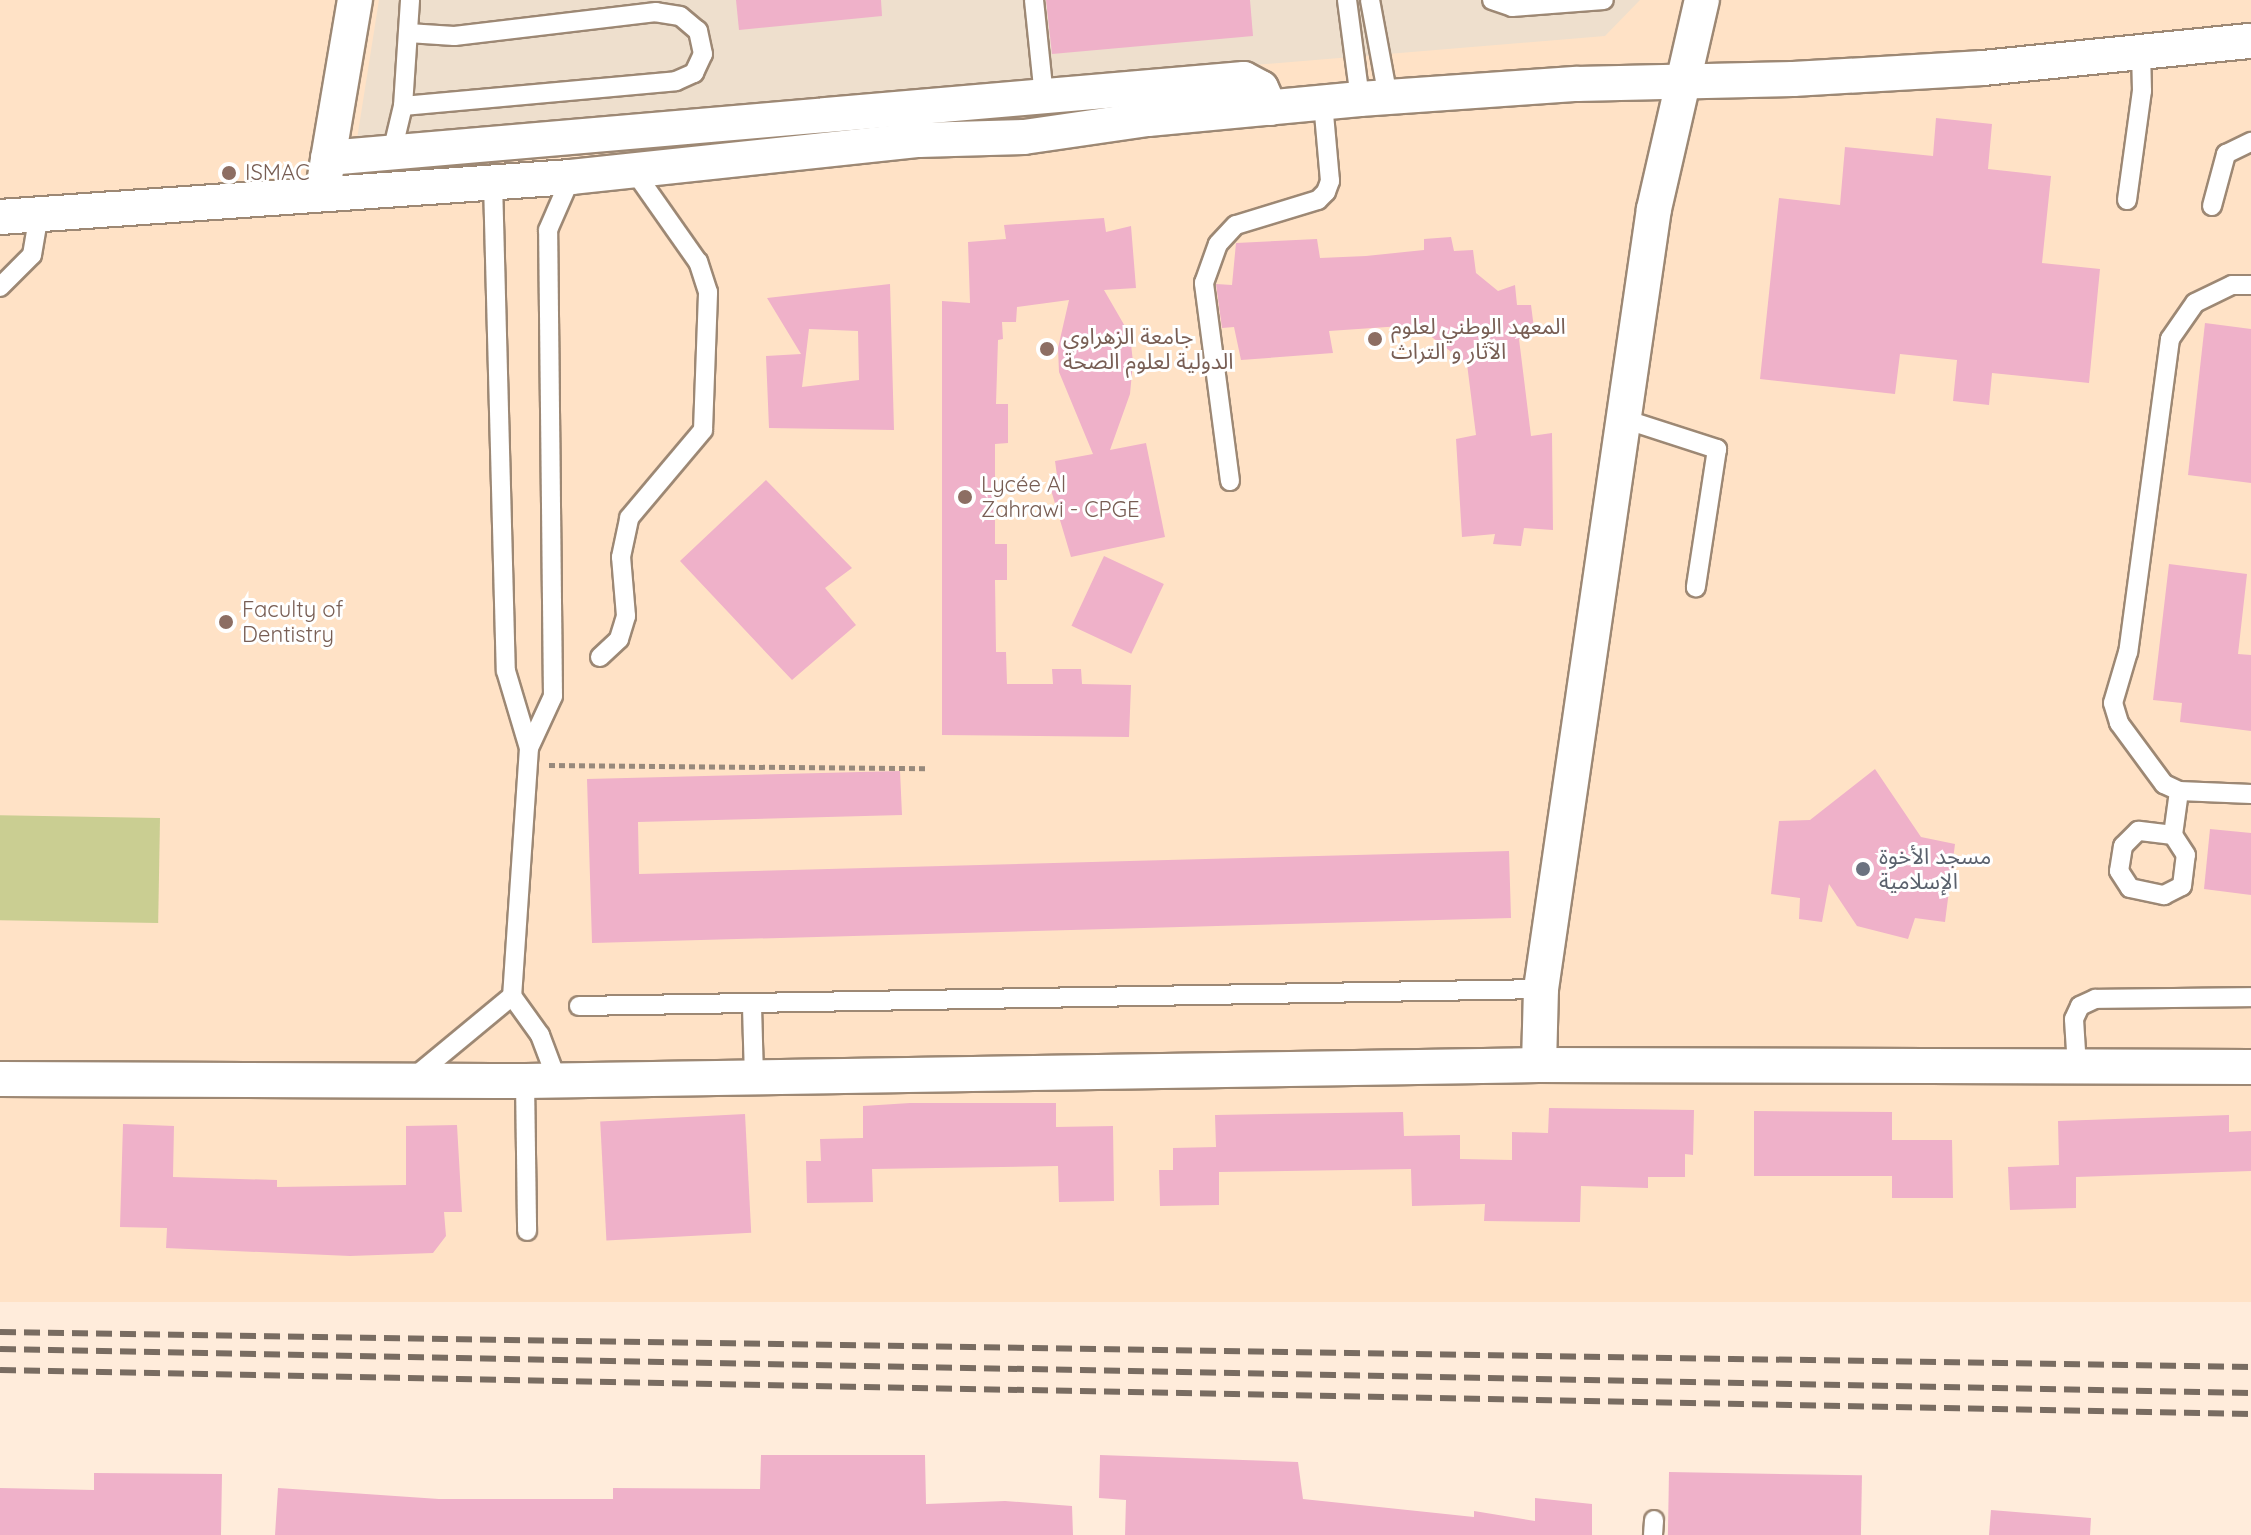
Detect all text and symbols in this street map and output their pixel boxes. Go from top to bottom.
place label: ISMAC [245,160,310,186]
marker: ISMAC [220,164,238,182]
place label: المعهد الوطني لعلوم الآثار و التراث [1391,313,1566,364]
place label: جامعة الزهراوي الدولية لعلوم الصحة [1063,323,1233,374]
marker: المعهد الوطني لعلوم الآثار و التراث [1366,330,1384,348]
marker: جامعة الزهراوي الدولية لعلوم الصحة [1038,340,1056,358]
place label: Lycée Al Zahrawi - CPGE [981,471,1140,522]
marker: Lycée Al Zahrawi - CPGE [956,488,974,506]
place label: Faculty of Dentistry [242,596,343,648]
marker: Faculty of Dentistry [217,613,235,631]
place label: مسجد الأخوة الإسلامية [1879,843,1991,894]
marker: مسجد الأخوة الإسلامية [1854,860,1872,878]

